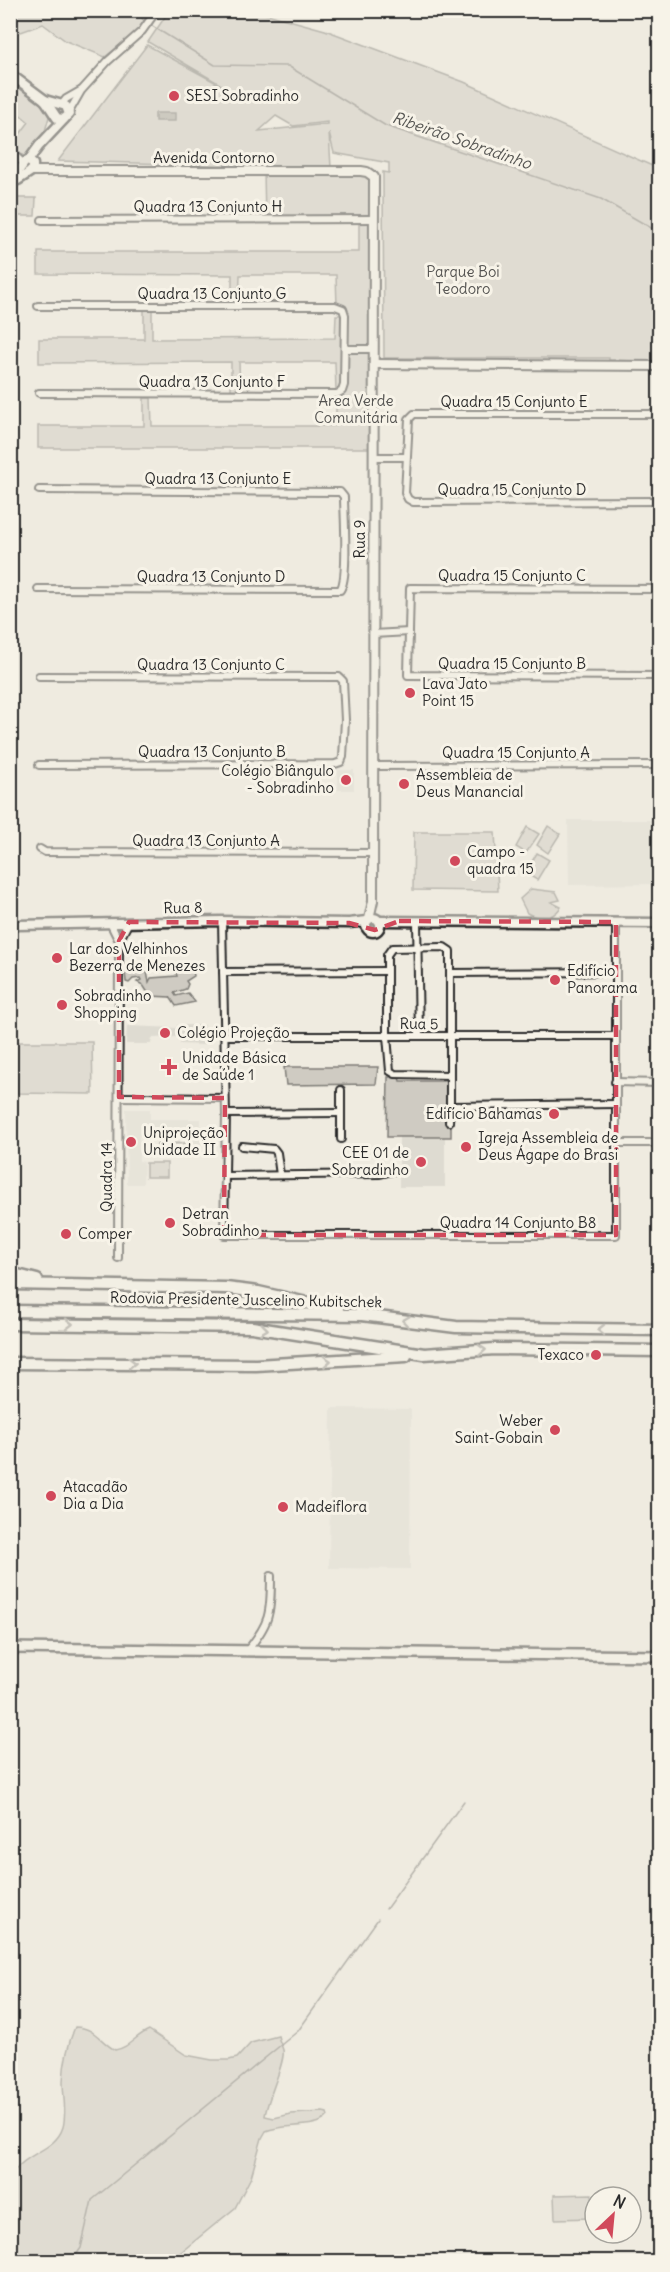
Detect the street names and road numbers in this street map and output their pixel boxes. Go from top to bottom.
street label: Avenida Contorno [153,148,275,167]
street label: Quadra 13 Conjunto H [134,197,283,216]
street label: Quadra 13 Conjunto G [138,284,287,303]
street label: Quadra 13 Conjunto F [139,372,286,391]
street label: Quadra 15 Conjunto E [441,392,588,411]
street label: Quadra 13 Conjunto E [145,469,292,488]
street label: Quadra 15 Conjunto D [438,480,586,499]
street label: Rua 9 [350,520,369,558]
street label: Quadra 15 Conjunto C [438,566,586,585]
street label: Quadra 13 Conjunto D [137,567,285,586]
street label: Quadra 15 Conjunto B [438,654,586,673]
street label: Quadra 13 Conjunto C [137,655,285,674]
street label: Quadra 13 Conjunto B [138,742,286,761]
street label: Quadra 15 Conjunto A [442,743,590,762]
street label: Quadra 13 Conjunto A [132,831,280,850]
street label: Rua 8 [163,898,203,917]
street label: Rua 5 [399,1014,439,1033]
street label: Quadra 14 [97,1142,116,1212]
street label: Quadra 14 Conjunto B8 [440,1213,596,1232]
street label: Rodovia Presidente Juscelino Kubitschek [110,1288,383,1311]

